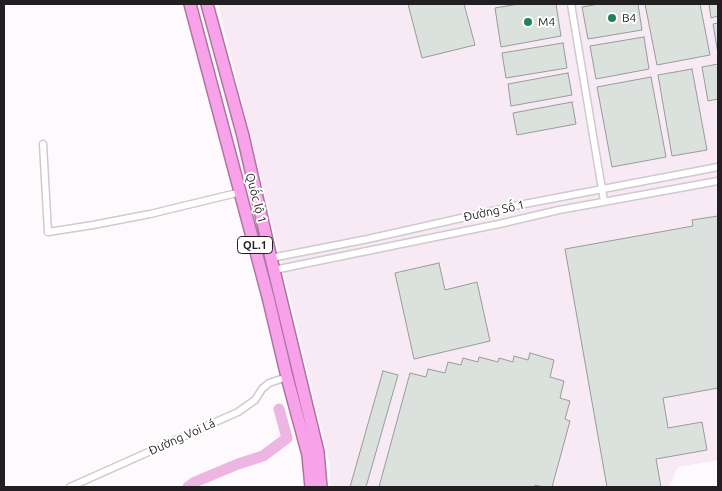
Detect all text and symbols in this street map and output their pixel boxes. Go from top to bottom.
place label: B4 [622,11,636,25]
marker: B4 [606,12,618,24]
place label: M4 [538,15,555,29]
marker: M4 [522,16,534,28]
street label: Quốc lộ 1 [242,171,270,225]
street label: Đường Số 1 [462,198,526,224]
road number: QL.1 [238,236,272,254]
street label: Đường Voi Lá [146,416,218,458]

